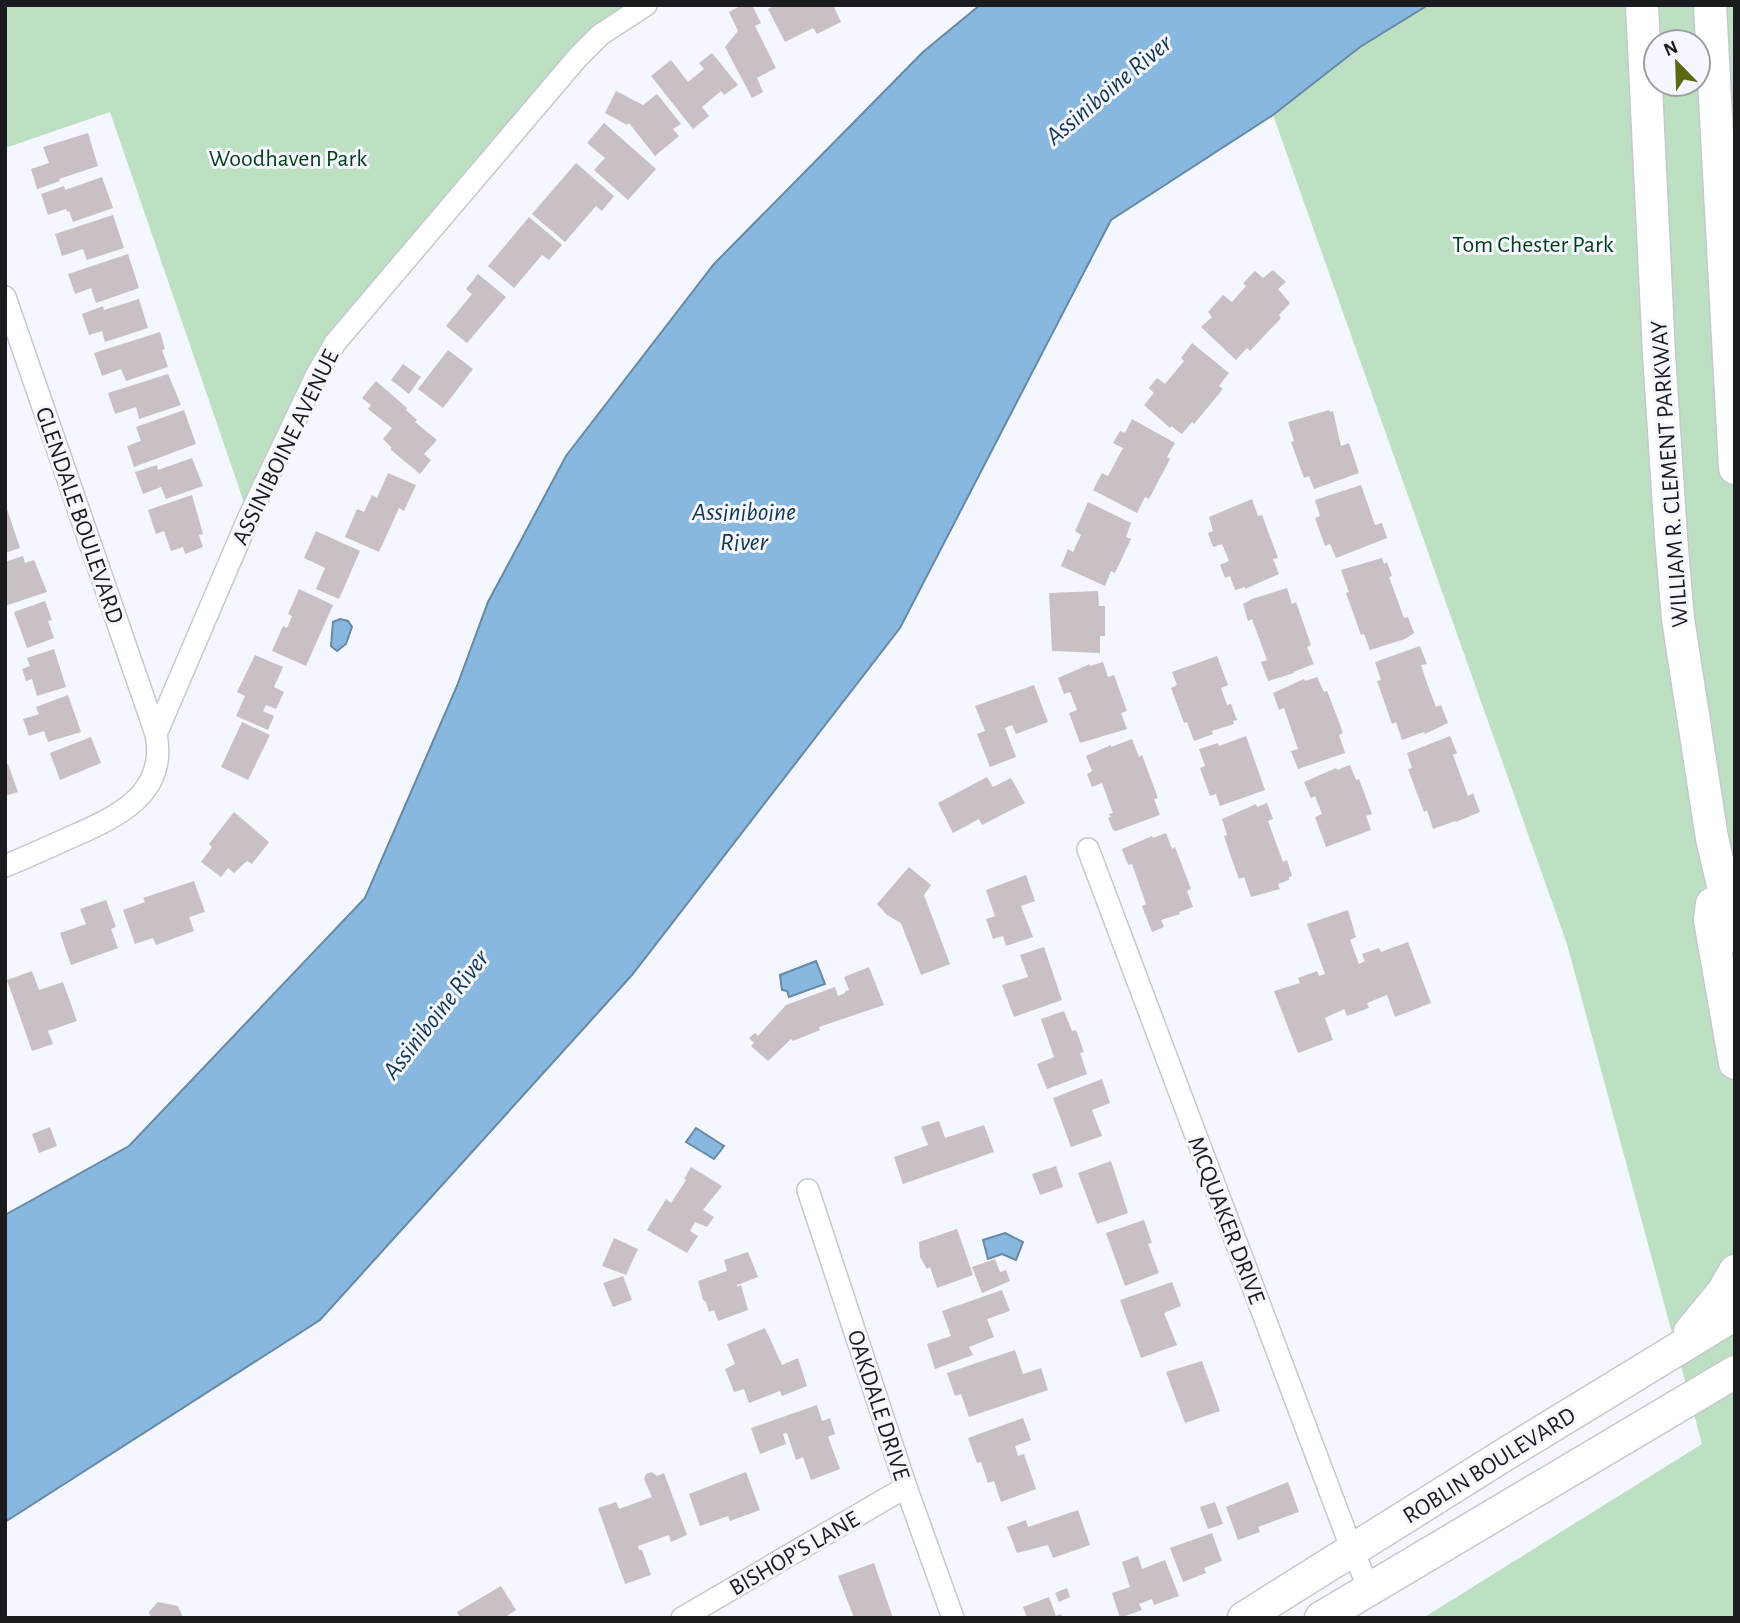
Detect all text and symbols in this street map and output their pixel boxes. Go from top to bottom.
north arrow [1642,28,1712,98]
water label: Assiniboine River [1040,29,1178,150]
text: N [1661,37,1681,60]
park label: Woodhaven Park [209,147,367,171]
park label: Tom Chester Park [1452,233,1614,257]
street label: WILLIAM R. CLEMENT PARKWAY [1647,319,1693,628]
street label: ASSINIBOINE AVENUE [228,346,344,549]
street label: GLENDALE BOULEVARD [31,404,127,627]
water label: Assiniboine River [691,499,796,555]
water label: Assiniboine River [377,944,495,1085]
street label: MCQUAKER DRIVE [1183,1133,1269,1308]
street label: OAKDALE DRIVE [842,1327,914,1484]
street label: ROBLIN BOULEVARD [1399,1403,1580,1529]
street label: BISHOP'S LANE [726,1507,864,1601]

